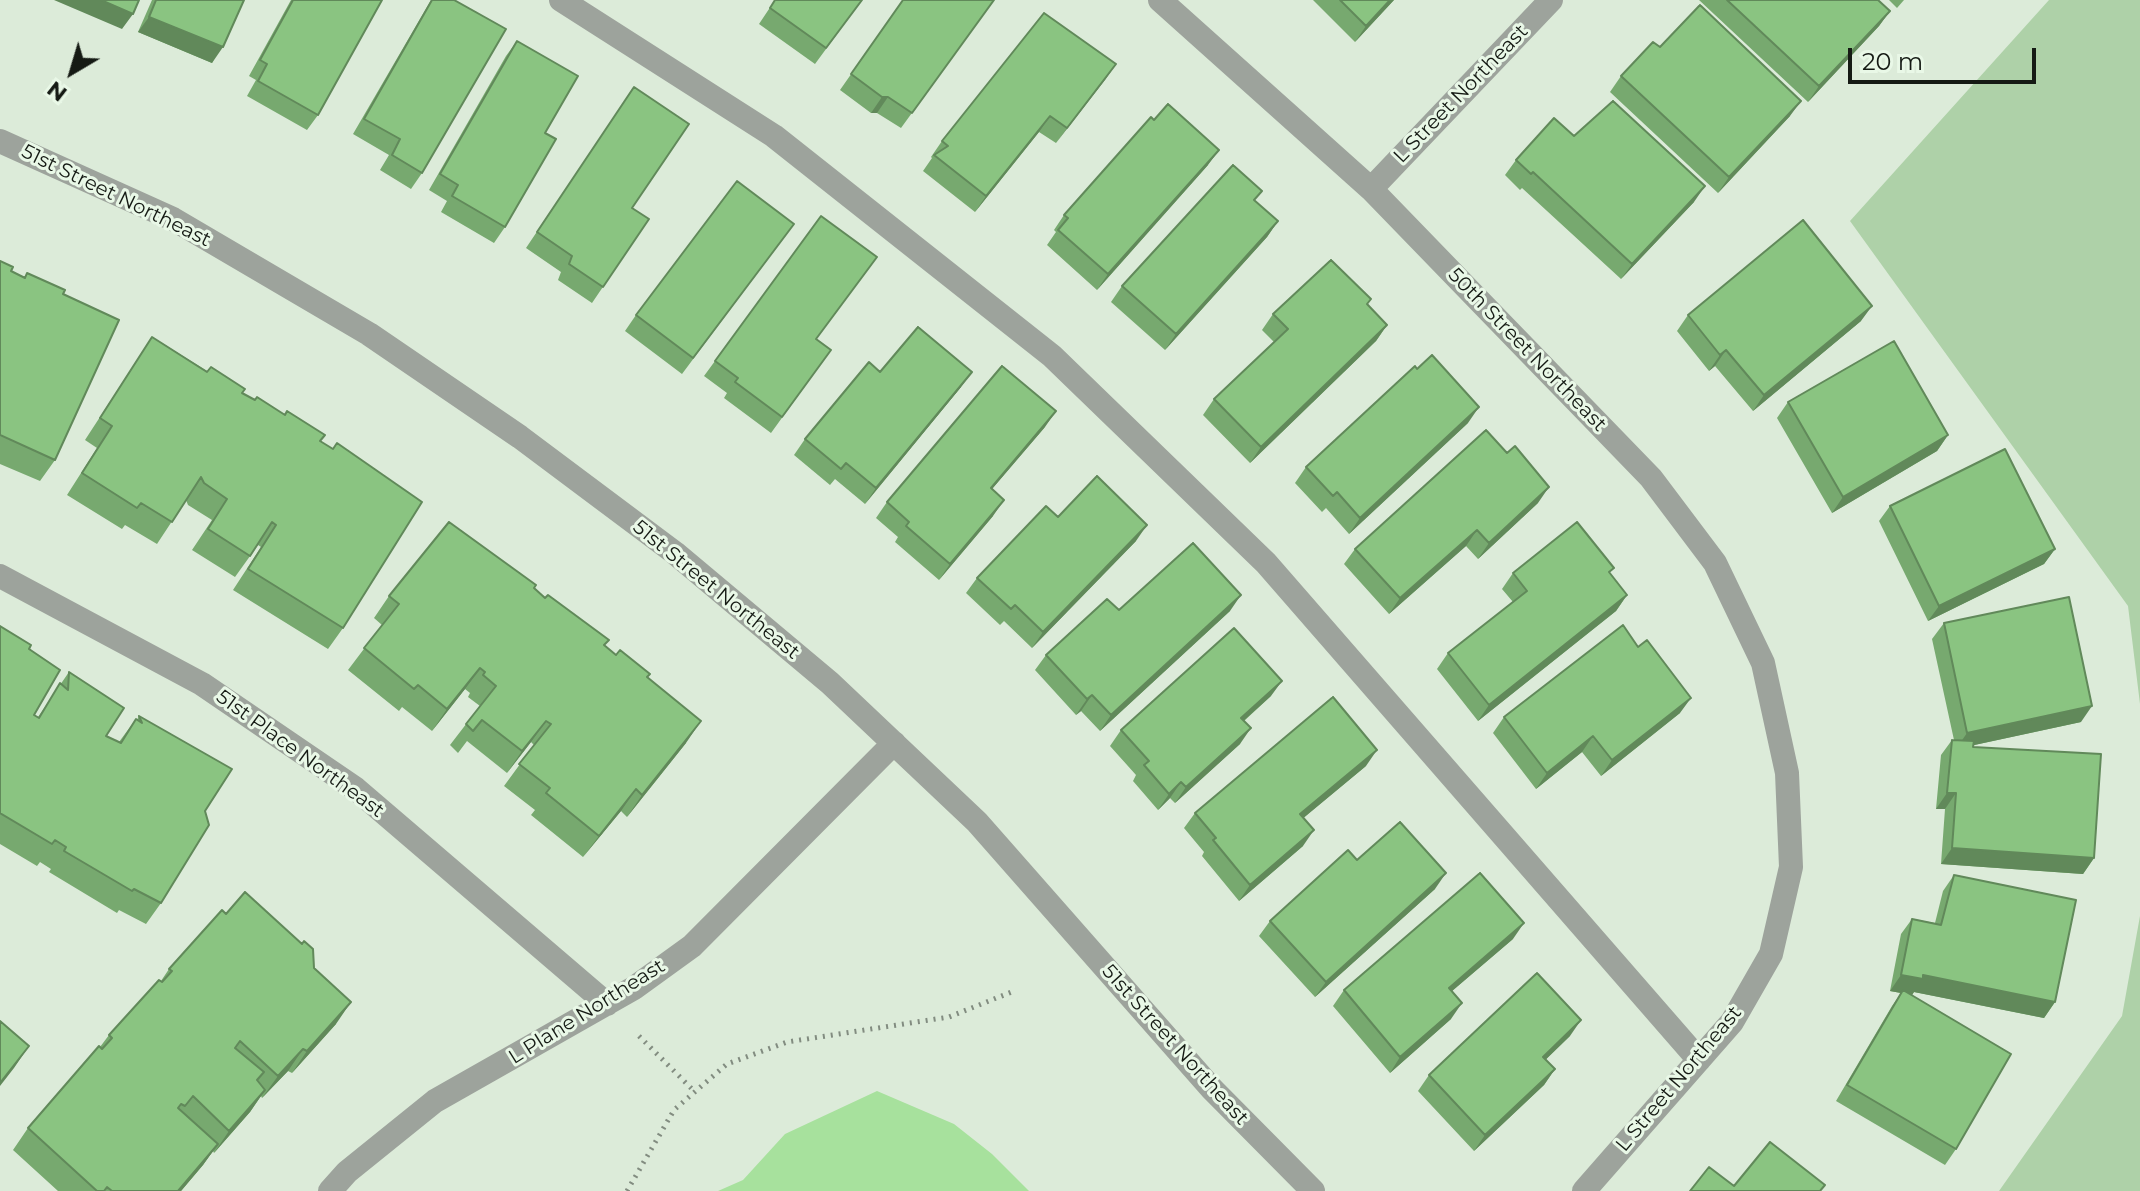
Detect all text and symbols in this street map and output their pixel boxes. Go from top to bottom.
street label: L Street Northeast [1389,20,1533,168]
north arrow [32,32,112,112]
scale bar [1852,32,2040,82]
text: 20 m [1862,47,1923,76]
text: N [42,75,72,107]
street label: 51st Street Northeast [17,140,215,252]
street label: 50th Street Northeast [1443,263,1611,437]
street label: 51st Street Northeast [628,515,804,665]
street label: 51st Place Northeast [211,685,389,823]
street label: L Plane Northeast [504,954,670,1070]
street label: 51st Street Northeast [1097,960,1253,1130]
street label: L Street Northeast [1611,1001,1747,1157]

